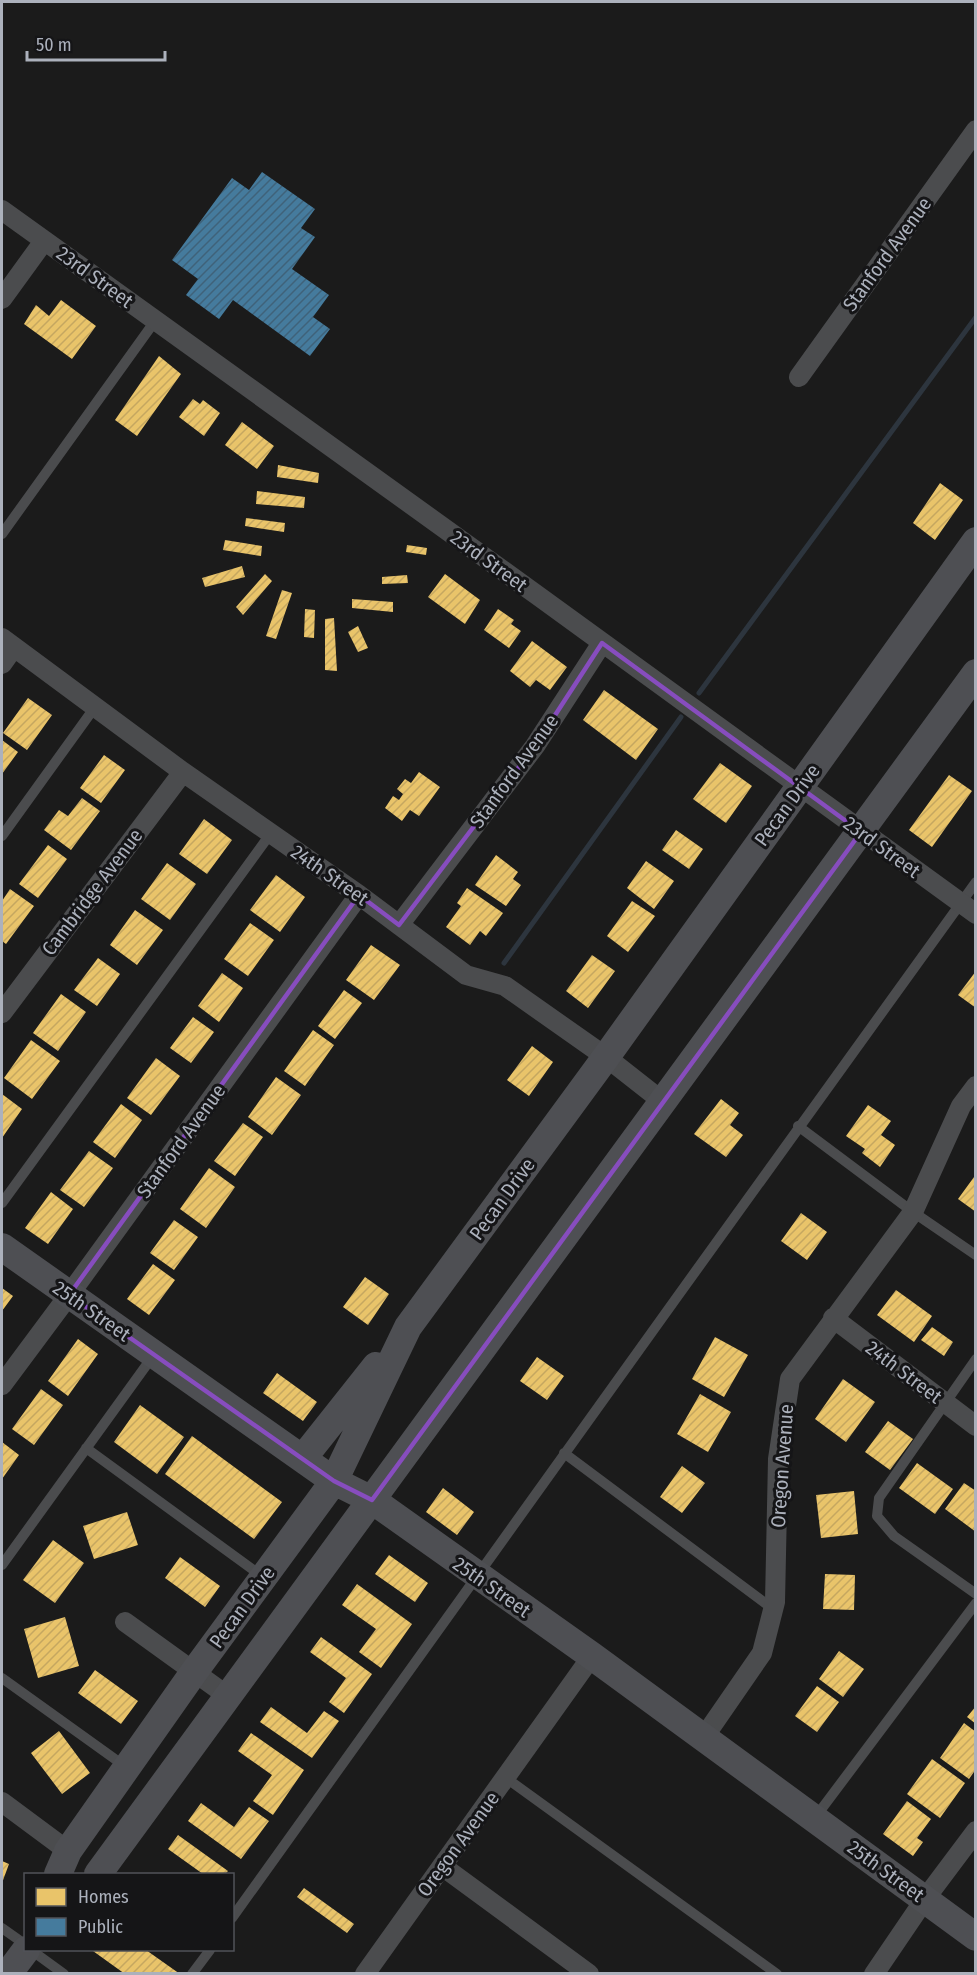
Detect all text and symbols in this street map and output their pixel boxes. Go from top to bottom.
scale bar [27,24,165,62]
text: 50 m [36,34,72,56]
street label: Stanford Avenue [838,192,936,316]
street label: 23rd Street [52,241,138,313]
street label: 23rd Street [446,525,532,597]
street label: Stanford Avenue [465,709,563,833]
street label: Pecan Drive [749,759,825,851]
street label: 23rd Street [839,811,925,883]
street label: Cambridge Avenue [37,824,147,960]
street label: 24th Street [287,840,374,911]
street label: Stanford Avenue [132,1079,230,1203]
street label: Pecan Drive [464,1153,540,1245]
street label: 25th Street [49,1276,136,1347]
street label: 24th Street [861,1336,947,1409]
street label: Oregon Avenue [766,1403,798,1529]
street label: 25th Street [449,1552,536,1623]
street label: Pecan Drive [204,1561,280,1653]
street label: Oregon Avenue [412,1787,504,1901]
street label: 25th Street [843,1835,929,1907]
legend [24,1873,234,1951]
text: Homes [78,1886,129,1908]
text: Public [78,1916,123,1938]

